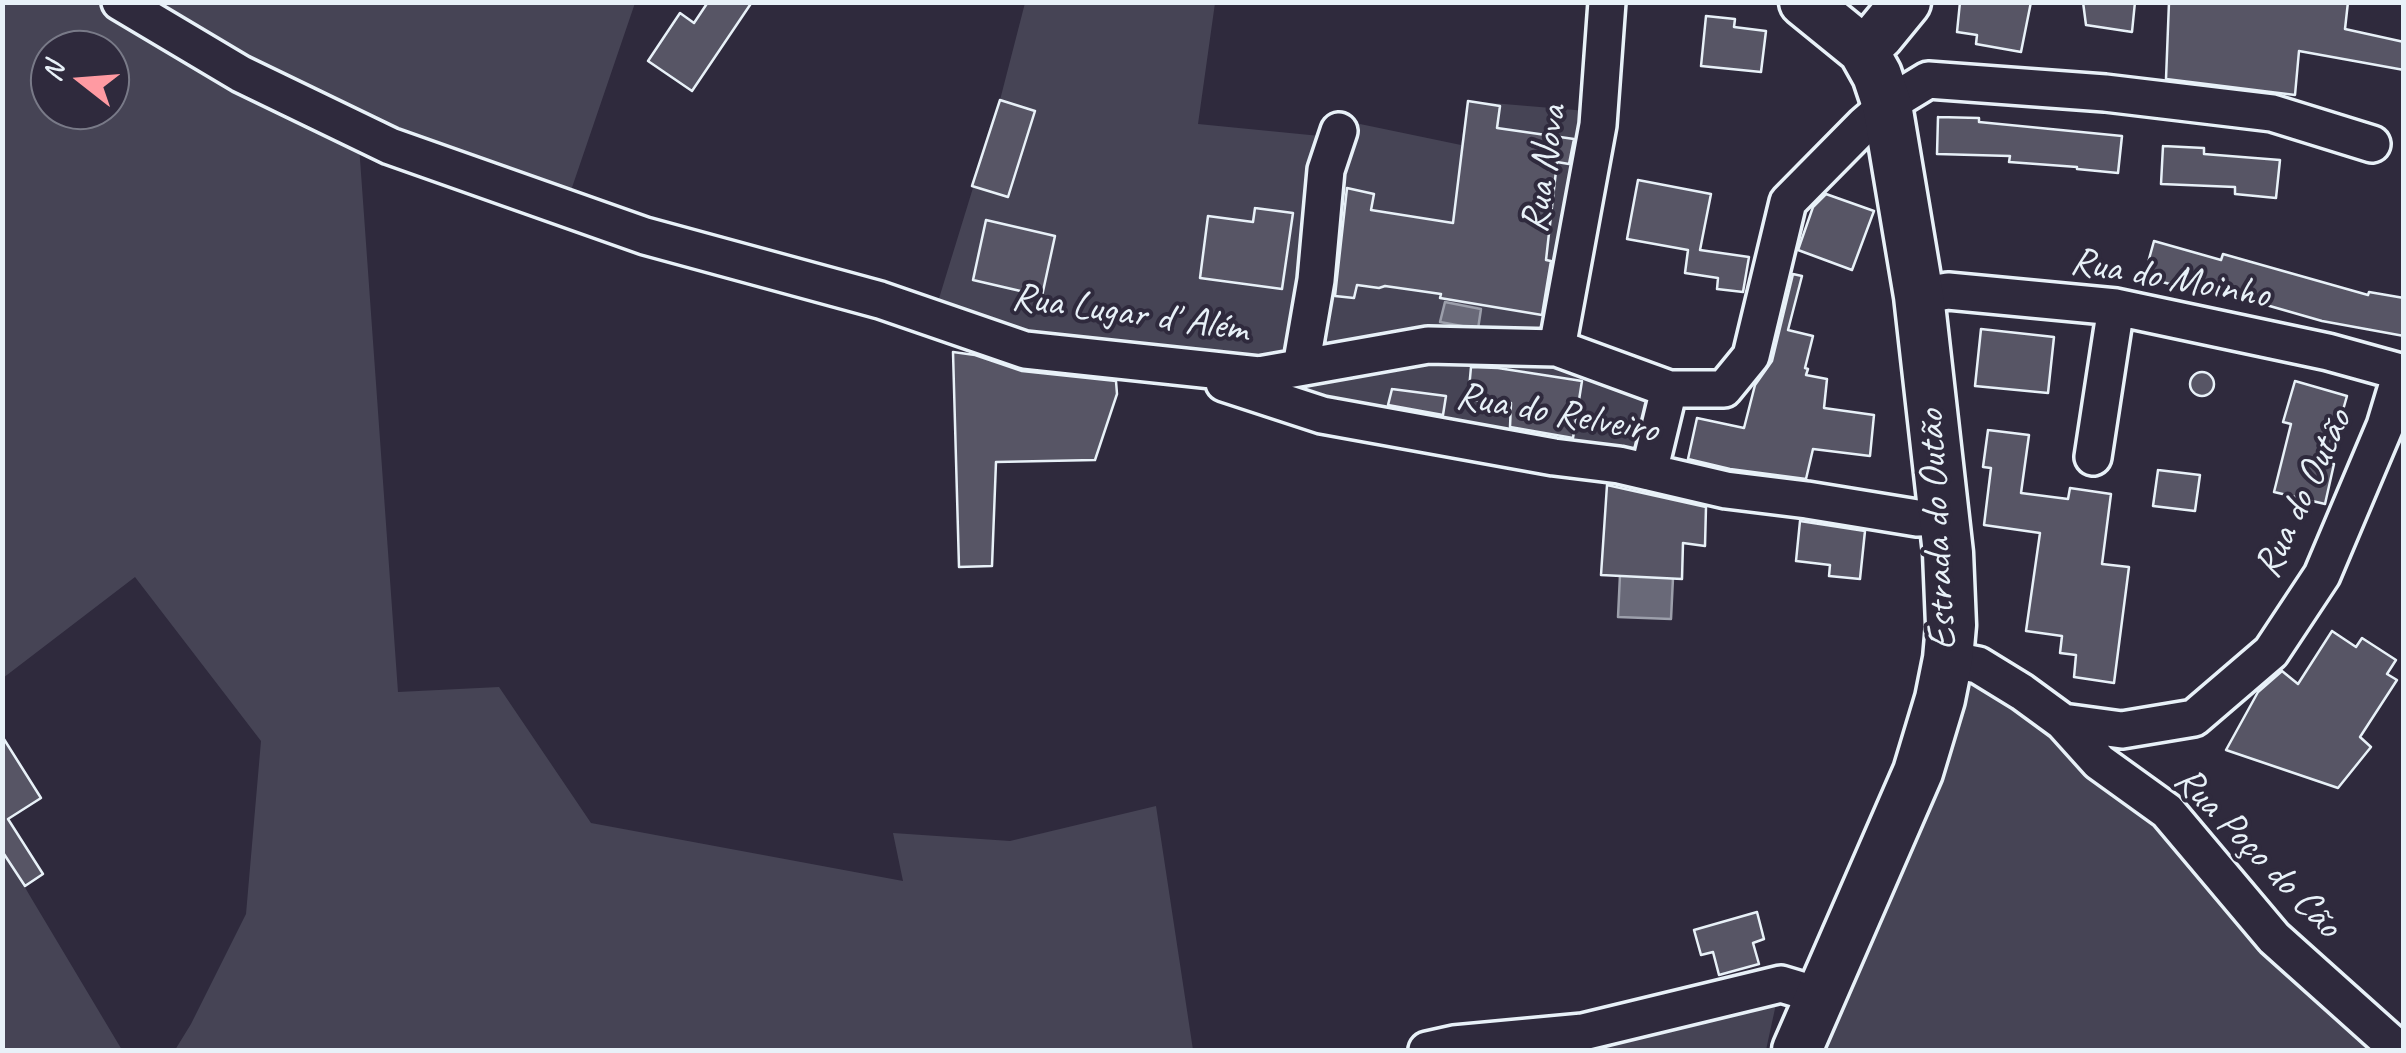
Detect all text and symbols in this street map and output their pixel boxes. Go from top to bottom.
north arrow [30,30,130,130]
text: N [33,58,72,85]
street label: Rua Nova [1511,102,1579,236]
street label: Rua do Moinho [2067,238,2273,320]
street label: Rua Lugar d' Além [1009,274,1251,354]
street label: Rua do Relveiro [1452,373,1662,455]
street label: Rua do Outão [2244,402,2364,586]
street label: Estrada do Outão [1908,409,1968,651]
street label: Rua Poço do Cão [2163,757,2351,949]

